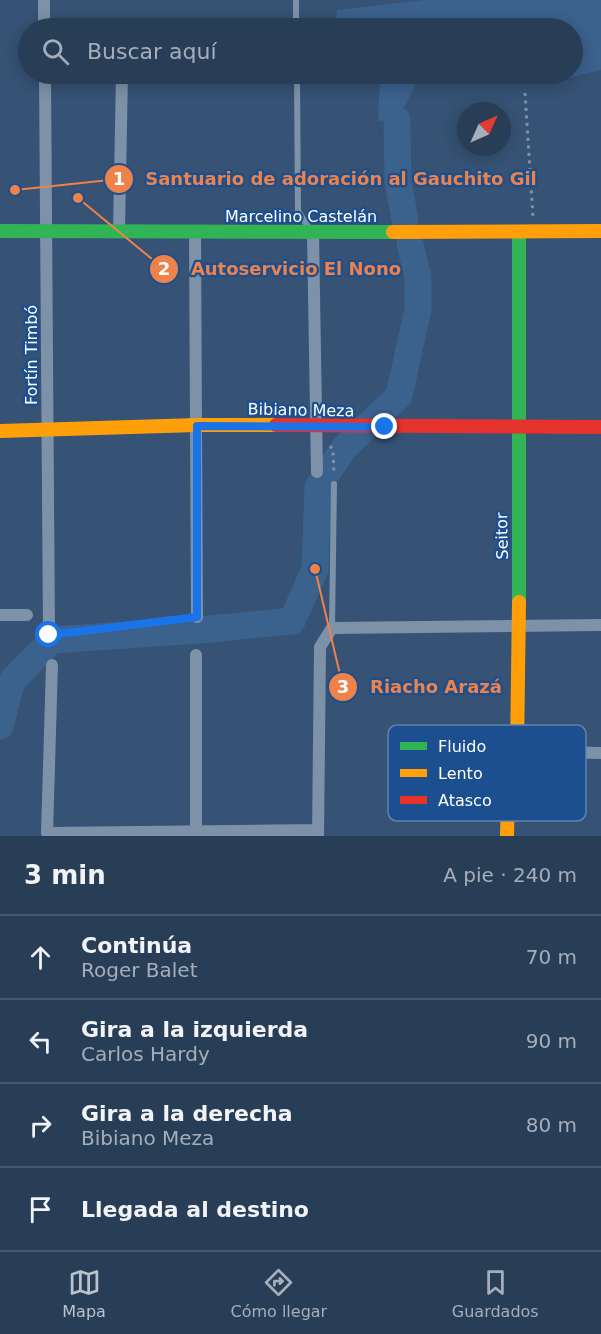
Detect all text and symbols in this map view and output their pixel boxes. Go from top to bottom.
search box [18,18,583,84]
icon: search [39,35,72,68]
text: Buscar aquí [87,39,217,64]
north arrow [457,102,511,156]
callout: Santuario de adoración al Gauchito Gil [104,161,549,197]
text: 1 [113,168,125,189]
text: Santuario de adoración al Gauchito Gil [145,168,537,189]
street label: Marcelino Castelán [225,207,377,226]
callout: Autoservicio El Nono [149,251,413,287]
text: 2 [158,258,170,279]
text: Autoservicio El Nono [191,258,401,279]
street label: Fortín Timbó [22,305,41,405]
street label: Bibiano Meza [247,400,355,420]
route end [371,413,397,439]
street label: Seitor [492,512,512,560]
route start [35,621,61,647]
callout: Riacho Arazá [328,669,514,705]
text: 3 [337,676,349,697]
text: Riacho Arazá [370,676,502,697]
legend [388,725,586,821]
text: Fluido [438,737,486,756]
text: Lento [438,764,483,783]
text: Atasco [438,791,492,810]
text: 3 min [24,860,106,890]
text: A pie · 240 m [443,863,577,887]
text: Continúa [81,933,192,958]
icon: ahead [24,941,57,974]
text: 70 m [526,945,577,969]
text: Roger Balet [81,958,198,982]
text: Gira a la izquierda [81,1017,308,1042]
icon: left [24,1025,57,1058]
text: 90 m [526,1029,577,1053]
text: Carlos Hardy [81,1042,210,1066]
text: Gira a la derecha [81,1101,293,1126]
icon: right [24,1109,57,1142]
text: 80 m [526,1113,577,1137]
text: Bibiano Meza [81,1126,214,1150]
icon: arrive [24,1193,57,1226]
text: Llegada al destino [81,1197,309,1222]
tab: Mapa [62,1266,106,1321]
tab: Cómo llegar [230,1266,327,1321]
tab: Guardados [452,1266,539,1321]

